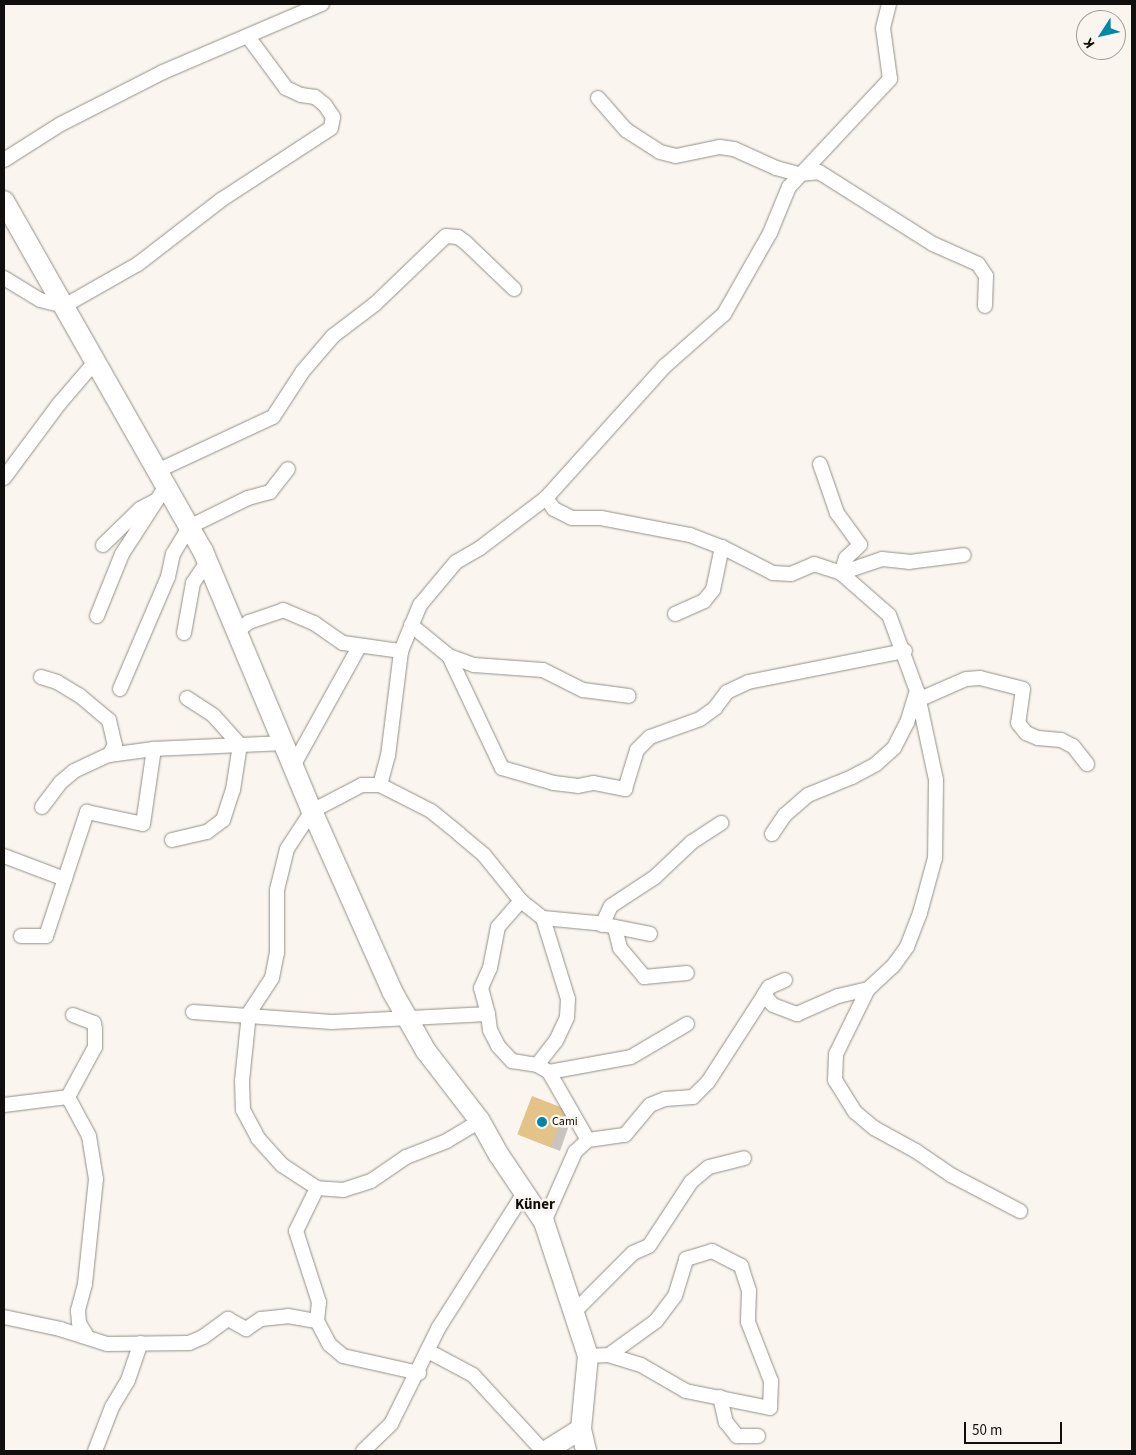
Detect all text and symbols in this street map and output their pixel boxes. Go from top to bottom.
north arrow [1076,10,1126,60]
text: K [1079,34,1100,52]
place label: Cami [552,1115,578,1129]
marker: Cami [536,1116,548,1128]
district label: Küner [515,1196,555,1214]
scale bar [966,1412,1064,1444]
text: 50 m [972,1420,1002,1441]

